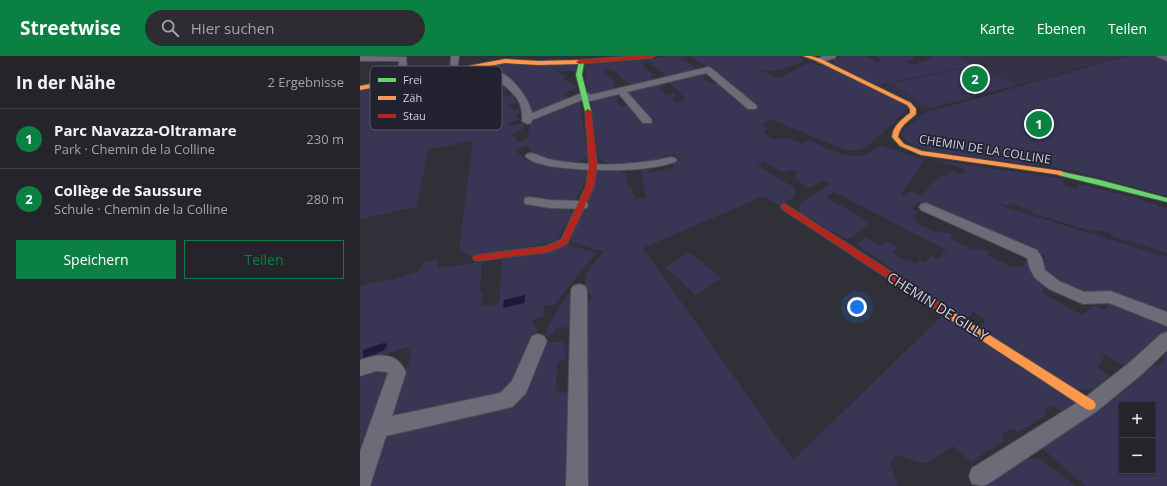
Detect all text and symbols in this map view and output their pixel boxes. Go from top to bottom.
search box [145,10,425,46]
text: Streetwise [20,15,121,41]
icon: search [159,17,181,39]
text: Hier suchen [191,18,274,38]
text: Karte [980,19,1015,38]
text: Ebenen [1037,19,1086,38]
text: Teilen [1108,19,1147,38]
pin: 2 [962,64,988,94]
legend [370,66,502,130]
text: In der Nähe [16,71,115,94]
text: Frei [403,72,422,87]
text: 2 Ergebnisse [267,73,344,91]
text: Zäh [403,90,422,105]
text: Stau [403,108,426,123]
pin: 1 [1026,109,1052,139]
text: Parc Navazza-Oltramare [54,120,237,140]
text: 1 [25,130,33,148]
text: 230 m [306,130,344,148]
street label: CHEMIN DE LA COLLINE [918,130,1052,168]
text: Park · Chemin de la Colline [54,140,215,158]
text: Collège de Saussure [54,180,202,200]
text: 2 [25,190,33,208]
text: 280 m [306,190,344,208]
text: Schule · Chemin de la Colline [54,200,228,218]
button: Speichern [16,240,176,279]
button: Teilen [184,240,344,279]
street label: CHEMIN DE GILLY [884,267,992,345]
your location [847,297,867,317]
map controls [1119,402,1155,474]
button: + [1119,402,1155,438]
button: − [1119,438,1155,474]

